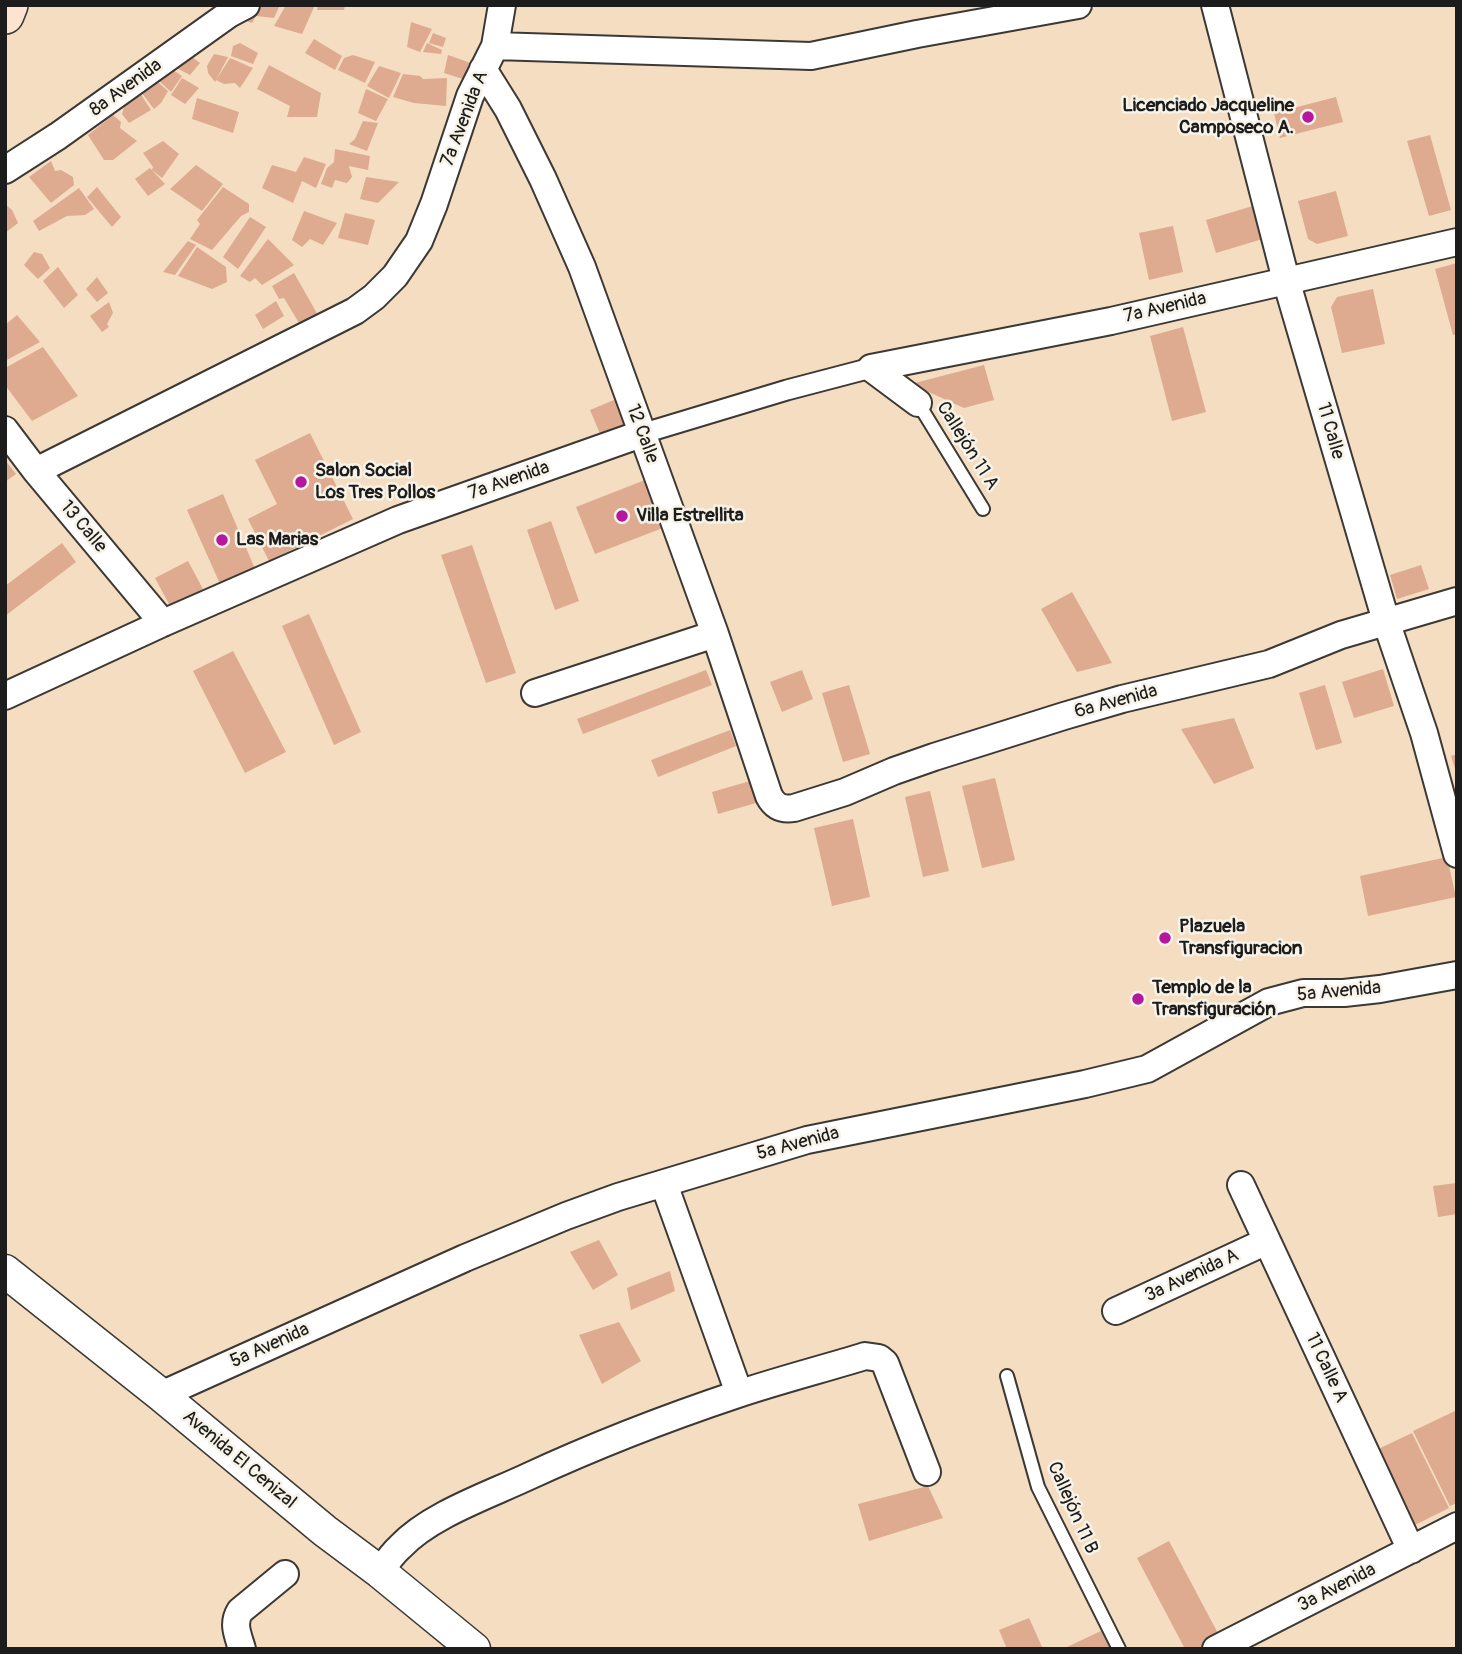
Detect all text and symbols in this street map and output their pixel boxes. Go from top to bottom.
street label: 8a Avenida [86,54,166,122]
street label: 7a Avenida A [436,68,494,170]
place label: Licenciado Jacqueline Camposeco A. [1122,95,1294,139]
marker: Licenciado Jacqueline Camposeco A. [1300,109,1316,125]
street label: 7a Avenida [1122,287,1208,329]
street label: Callejón 11 A [931,398,1003,494]
street label: 11 Calle [1311,400,1349,462]
street label: 12 Calle [621,401,663,467]
street label: 7a Avenida [466,457,552,505]
place label: Salon Social Los Tres Pollos [315,460,435,504]
marker: Salon Social Los Tres Pollos [293,474,309,490]
street label: 13 Calle [55,496,111,558]
place label: Villa Estrellita [636,505,743,527]
marker: Villa Estrellita [614,508,630,524]
place label: Las Marias [236,529,318,551]
marker: Las Marias [214,532,230,548]
street label: 6a Avenida [1072,680,1160,724]
place label: Plazuela Transfiguracion [1179,916,1303,960]
marker: Plazuela Transfiguracion [1157,930,1173,946]
place label: Templo de la Transfiguración [1152,977,1276,1021]
street label: 5a Avenida [1296,977,1382,1007]
marker: Templo de la Transfiguración [1130,991,1146,1007]
street label: 5a Avenida [754,1122,842,1166]
street label: 3a Avenida A [1141,1244,1243,1308]
street label: 5a Avenida [227,1318,313,1374]
street label: 11 Calle A [1300,1329,1352,1407]
street label: Avenida El Cenizal [177,1406,301,1514]
street label: Callejón 11 B [1042,1458,1102,1558]
street label: 3a Avenida [1294,1559,1380,1617]

